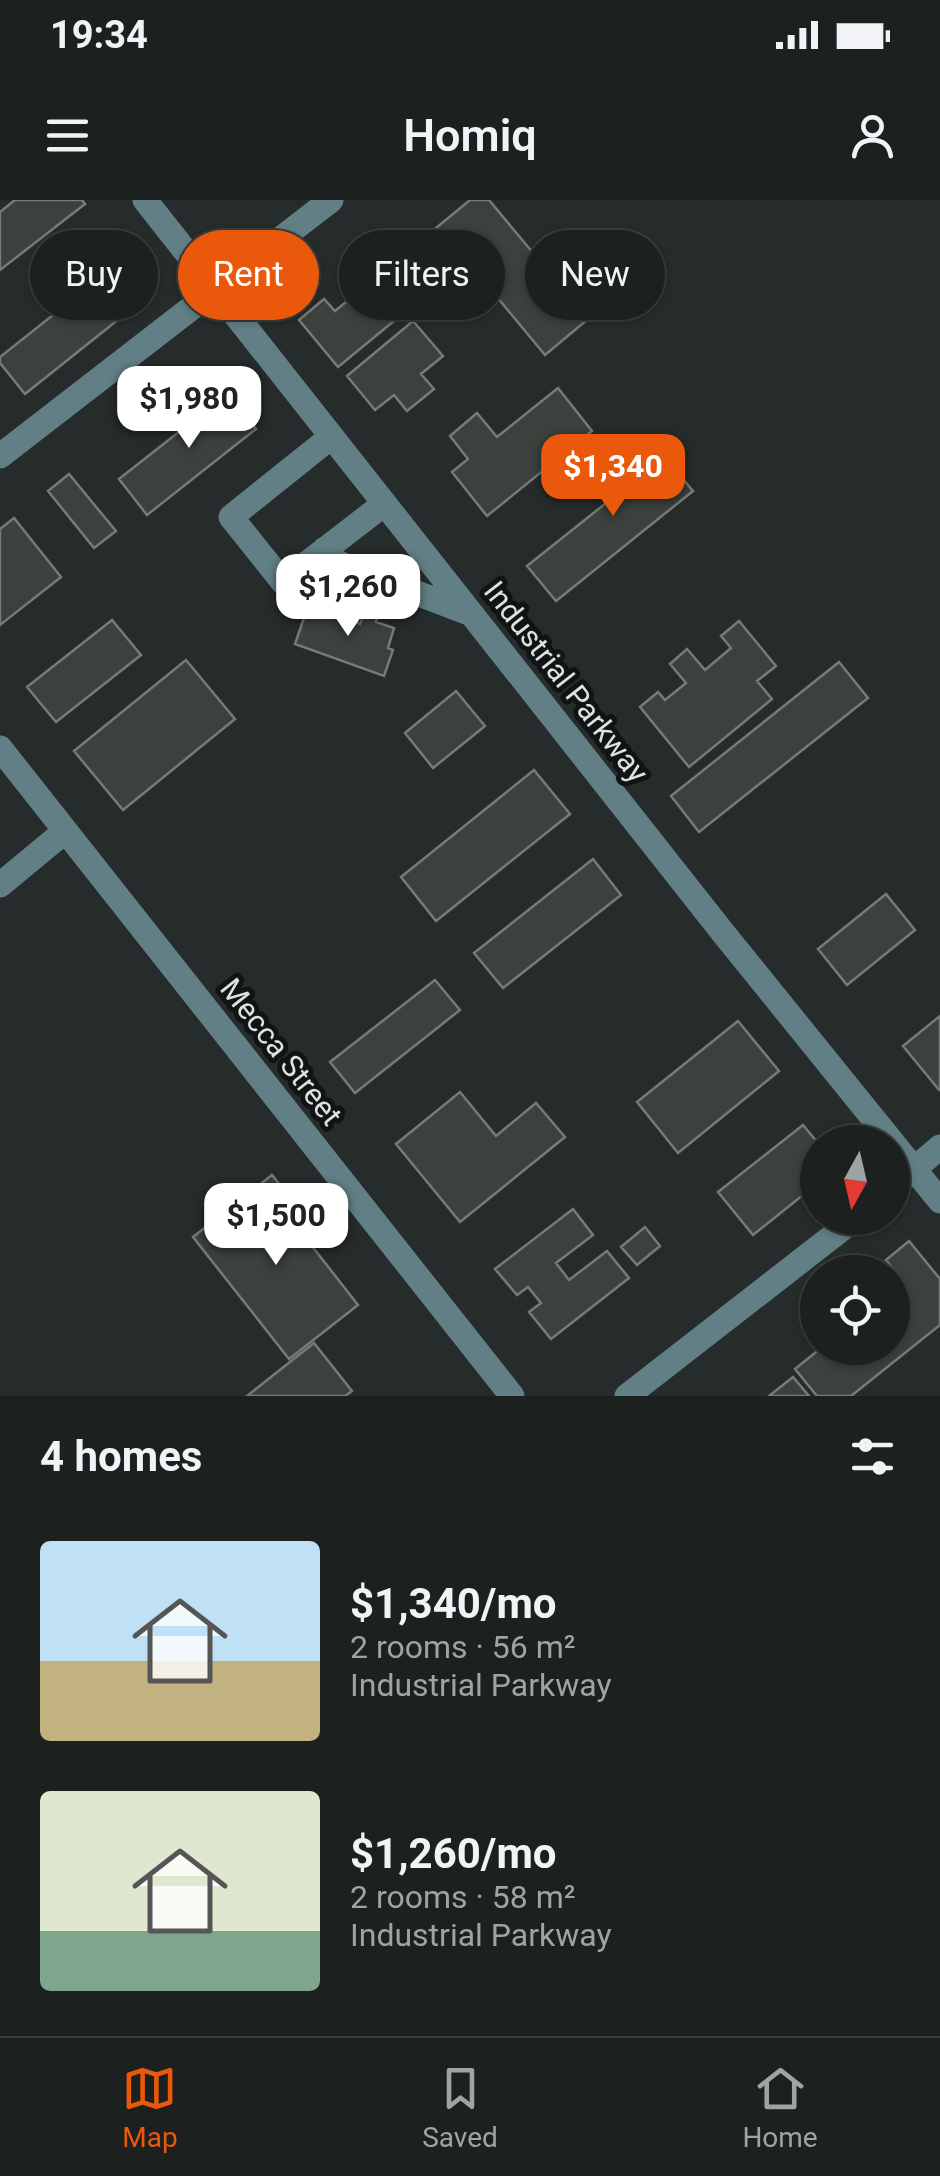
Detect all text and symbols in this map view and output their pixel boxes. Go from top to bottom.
text: 19:34 [50,13,148,57]
icon: menu [40,108,95,163]
icon: person [845,108,900,163]
text: Homiq [403,109,537,162]
chip: Buy [30,230,158,320]
chip: Rent [178,230,319,320]
chip: Filters [339,230,505,320]
chip: New [525,230,665,320]
pin: $1,980 [108,366,270,451]
text: $1,980 [139,379,239,417]
pin: $1,340 [532,434,694,519]
text: $1,340 [563,447,663,485]
pin: $1,260 [267,554,429,639]
text: $1,260 [298,567,398,605]
street label: Industrial Parkway [477,574,656,789]
street label: Mecca Street [213,971,349,1132]
north arrow [800,1125,910,1235]
map controls [800,1125,910,1365]
pin: $1,500 [195,1183,357,1268]
text: $1,500 [226,1196,326,1234]
button: locate [800,1255,910,1365]
icon: filters [845,1429,900,1484]
text: 4 homes [40,1432,202,1481]
text: $1,340/mo [350,1579,557,1628]
icon: home [120,1581,240,1701]
text: 2 rooms · 56 m² [350,1628,575,1666]
text: Industrial Parkway [350,1666,612,1704]
text: $1,260/mo [350,1829,557,1878]
icon: home [120,1831,240,1951]
text: 2 rooms · 58 m² [350,1878,575,1916]
text: Industrial Parkway [350,1916,612,1954]
tab: Map [122,2061,178,2154]
tab: Saved [422,2061,498,2154]
tab: Home [742,2061,818,2154]

